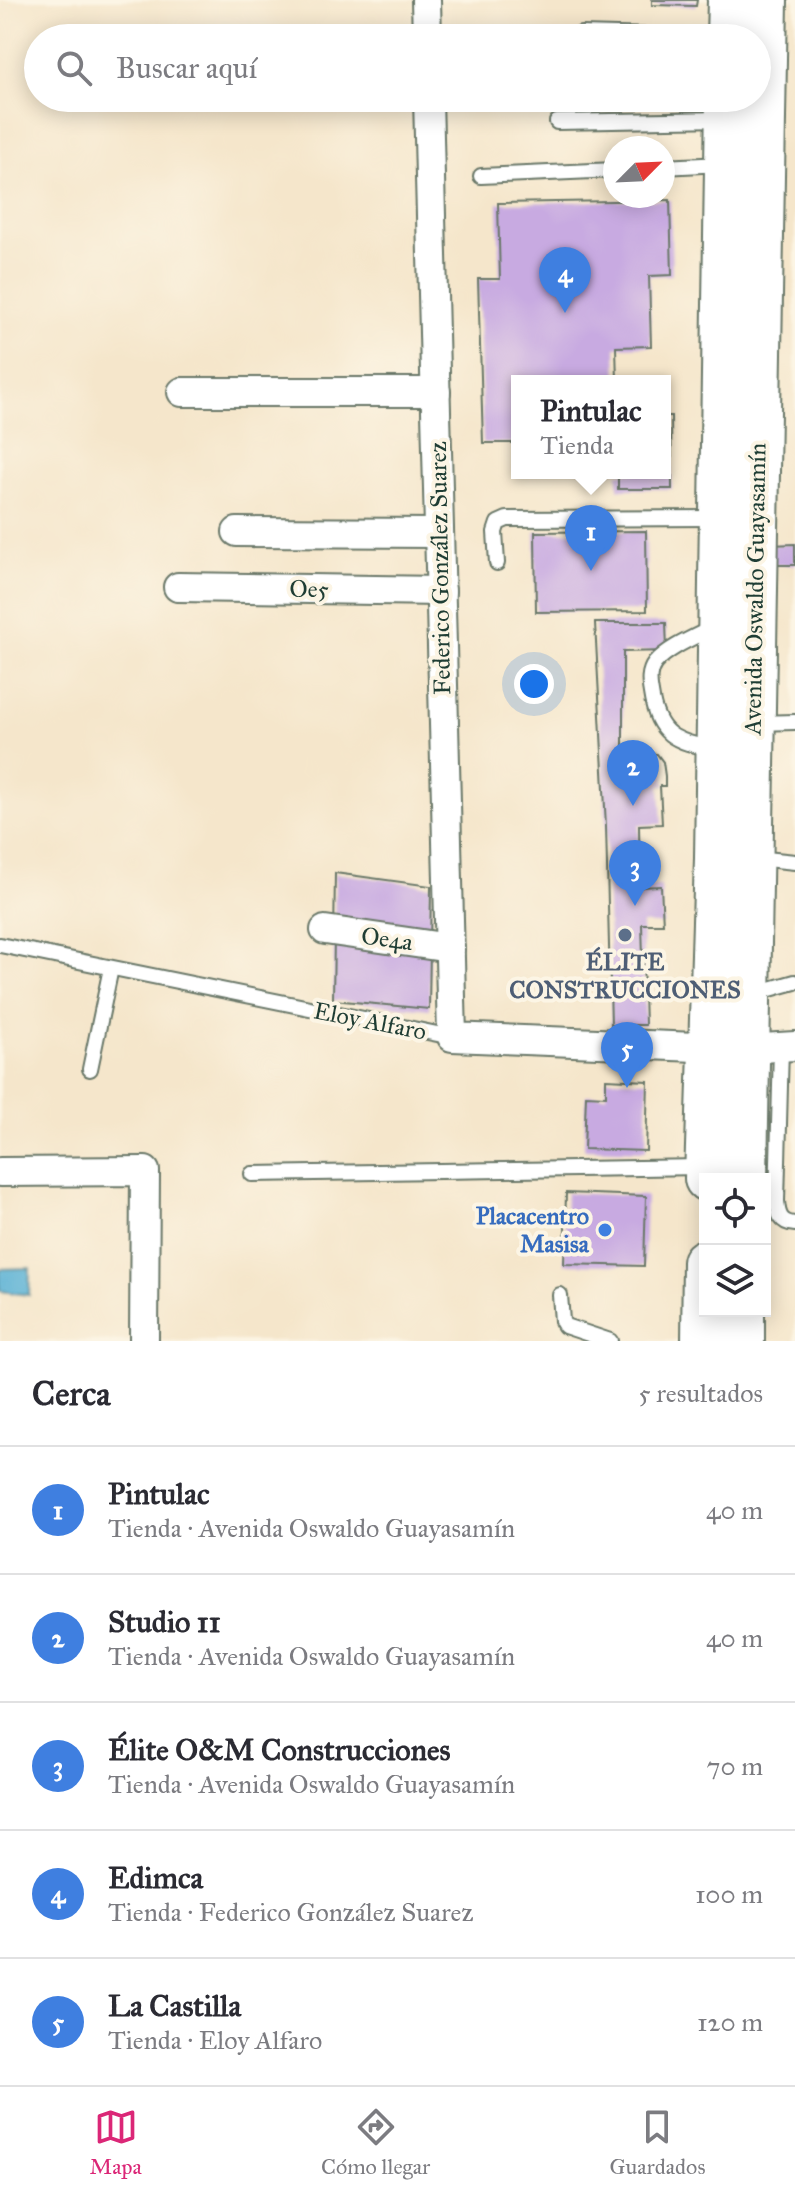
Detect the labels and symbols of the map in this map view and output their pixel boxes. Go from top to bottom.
north arrow [603,136,675,208]
pin: 4 [539,247,591,313]
street label: Federico González Suarez [423,441,457,695]
street label: Avenida Oswaldo Guayasamín [737,443,773,736]
pin: 1 [565,505,617,571]
street label: Oe5 [289,574,329,604]
your location [514,664,554,704]
pin: 2 [607,740,659,806]
pin: 3 [609,840,661,906]
street label: Oe4a [359,921,416,958]
marker: ÉLITE CONSTRUCCIONES [616,926,634,944]
place label: ÉLITE CONSTRUCCIONES [509,946,741,1005]
street label: Eloy Alfaro [311,995,429,1047]
pin: 5 [601,1022,653,1088]
place label: Placacentro Masisa [476,1201,590,1259]
marker: Placacentro Masisa [596,1221,614,1239]

